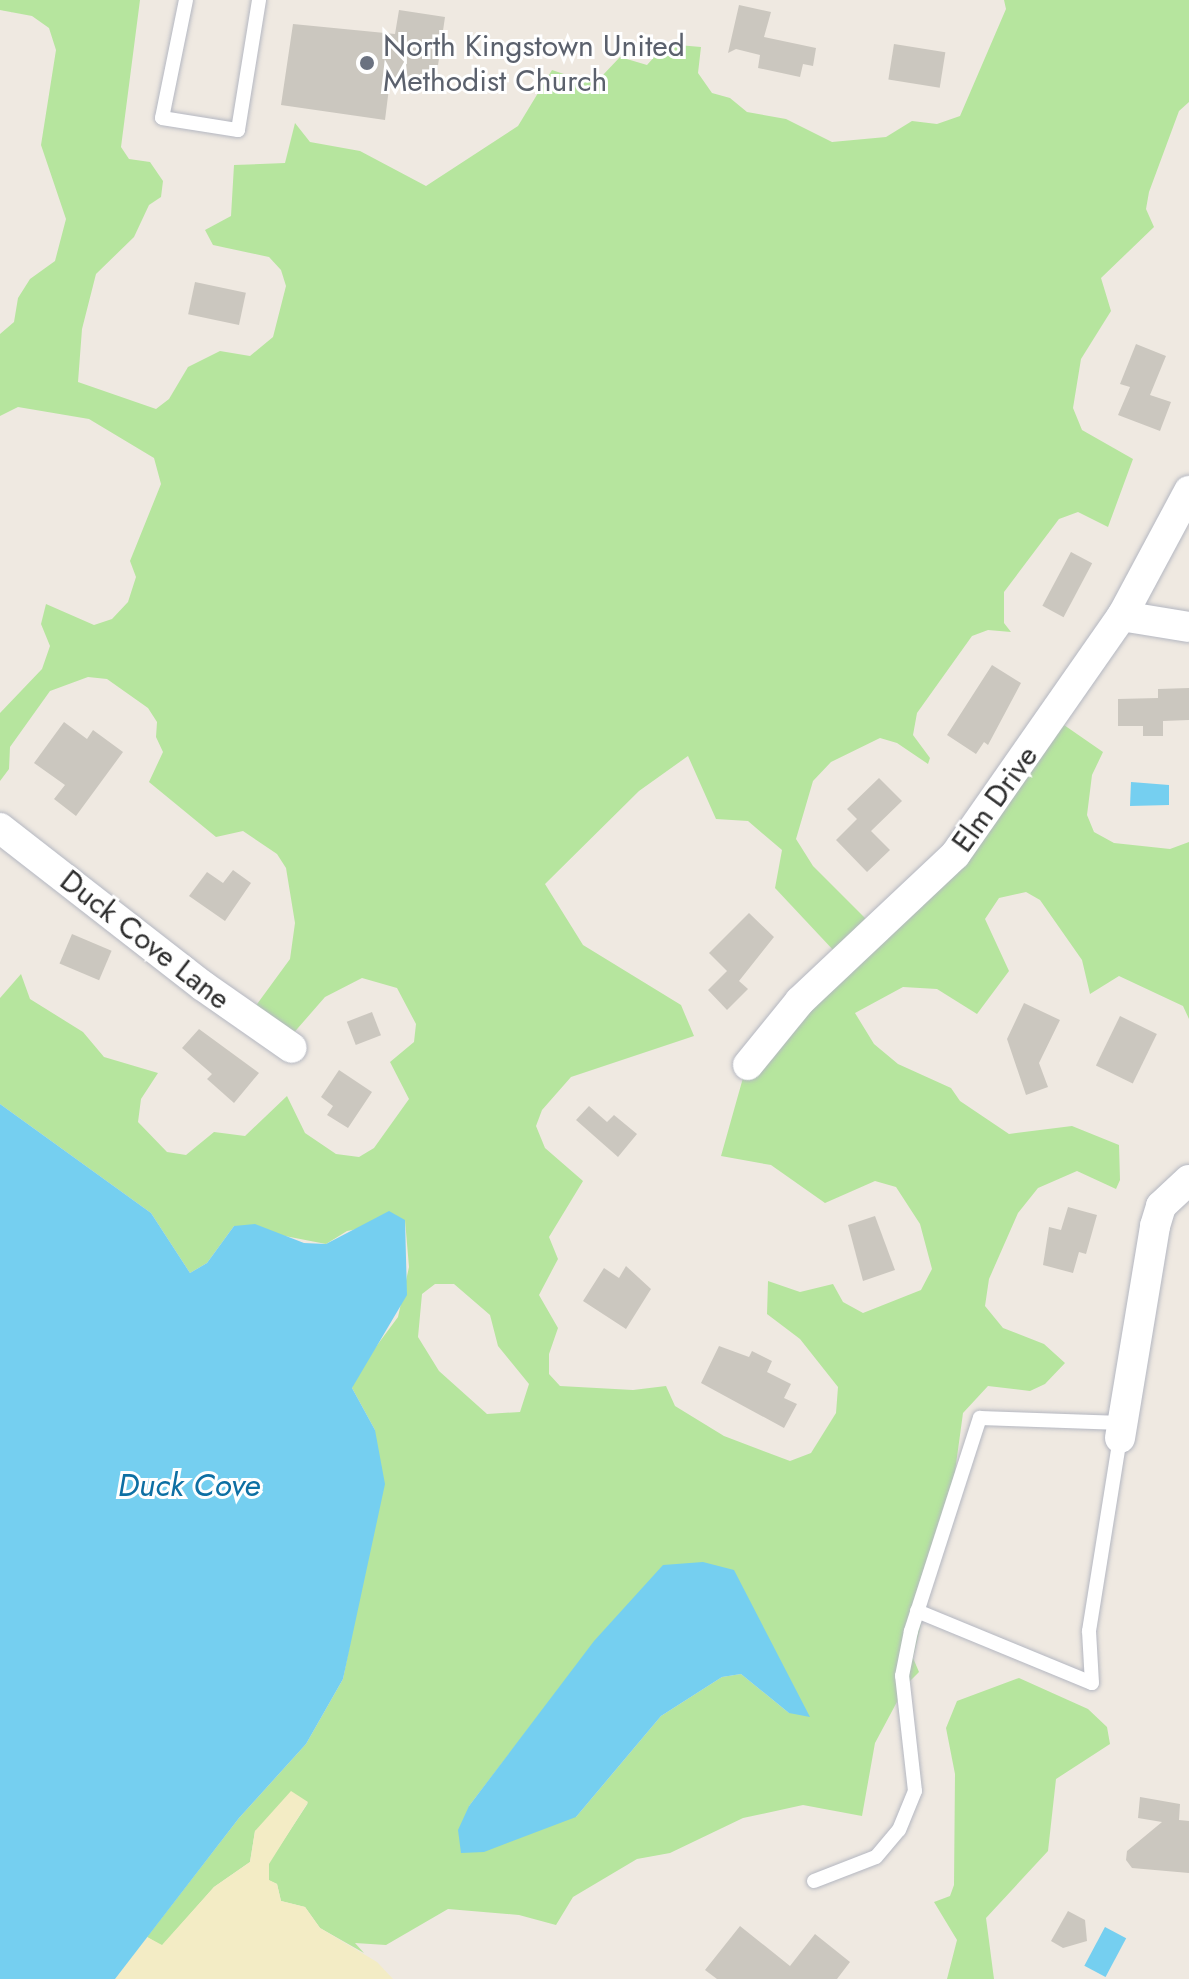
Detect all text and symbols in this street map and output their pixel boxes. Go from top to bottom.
place label: North Kingstown United Methodist Church [383,28,685,98]
marker: North Kingstown United Methodist Church [358,54,376,72]
street label: Elm Drive [944,739,1046,859]
street label: Duck Cove Lane [53,863,237,1017]
water label: Duck Cove [118,1466,260,1504]

